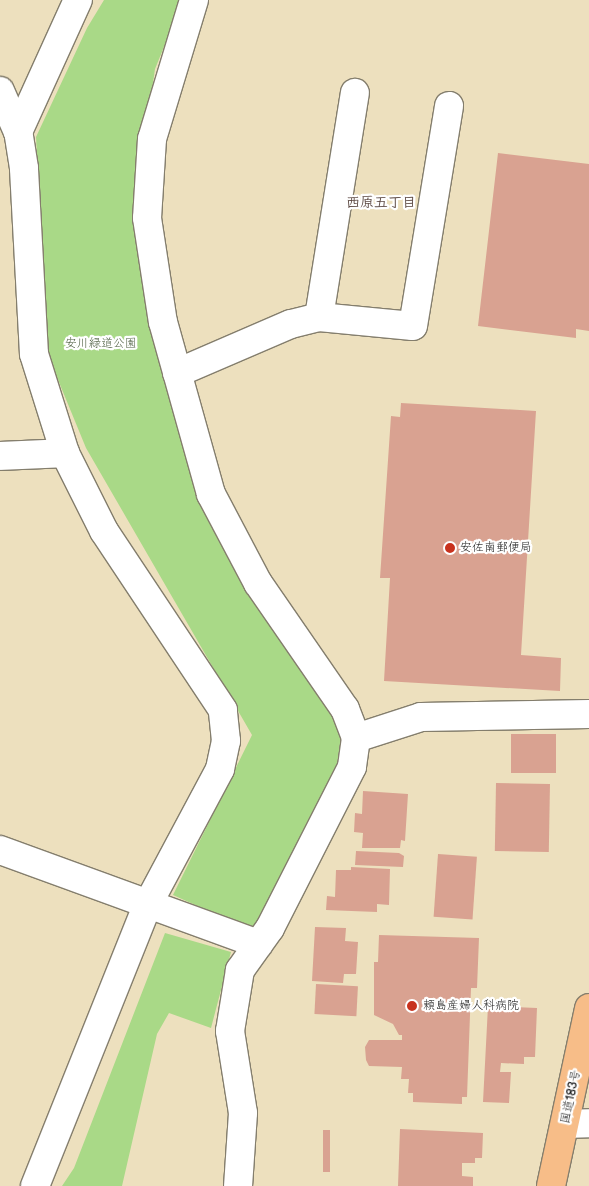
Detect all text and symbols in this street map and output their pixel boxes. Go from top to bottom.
district label: 西原五丁目 [346,195,416,211]
park label: 安川緑道公園 [65,337,137,351]
place label: 安佐南郵便局 [460,541,532,555]
marker: 安佐南郵便局 [444,542,456,554]
marker: 頼島産婦人科病院 [405,999,419,1013]
place label: 頼島産婦人科病院 [423,999,519,1013]
street label: 国道183号 [558,1069,584,1125]

